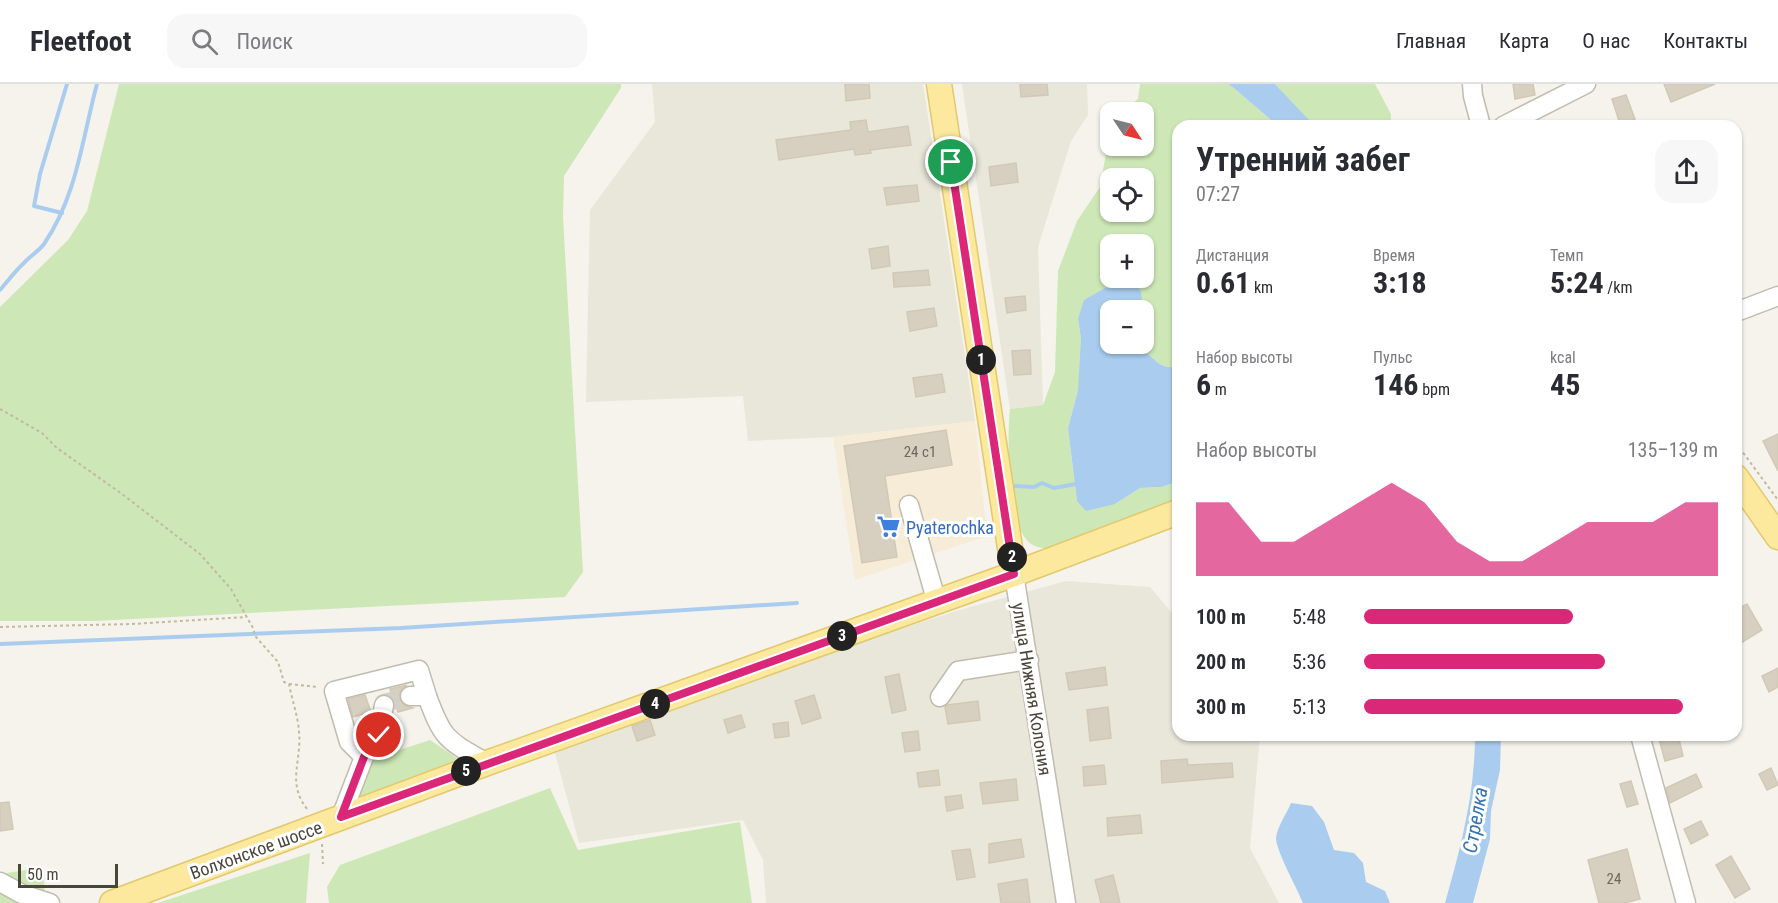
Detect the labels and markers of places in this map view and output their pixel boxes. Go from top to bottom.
pin [925,136,976,187]
pin: 1 [966,345,996,375]
supermarket icon: Pyaterochka [875,514,901,540]
place label: Pyaterochka [906,517,994,538]
pin: 2 [997,542,1027,572]
pin: 3 [827,621,857,651]
pin: 4 [640,689,670,719]
pin [353,709,404,760]
pin: 5 [451,756,481,786]

